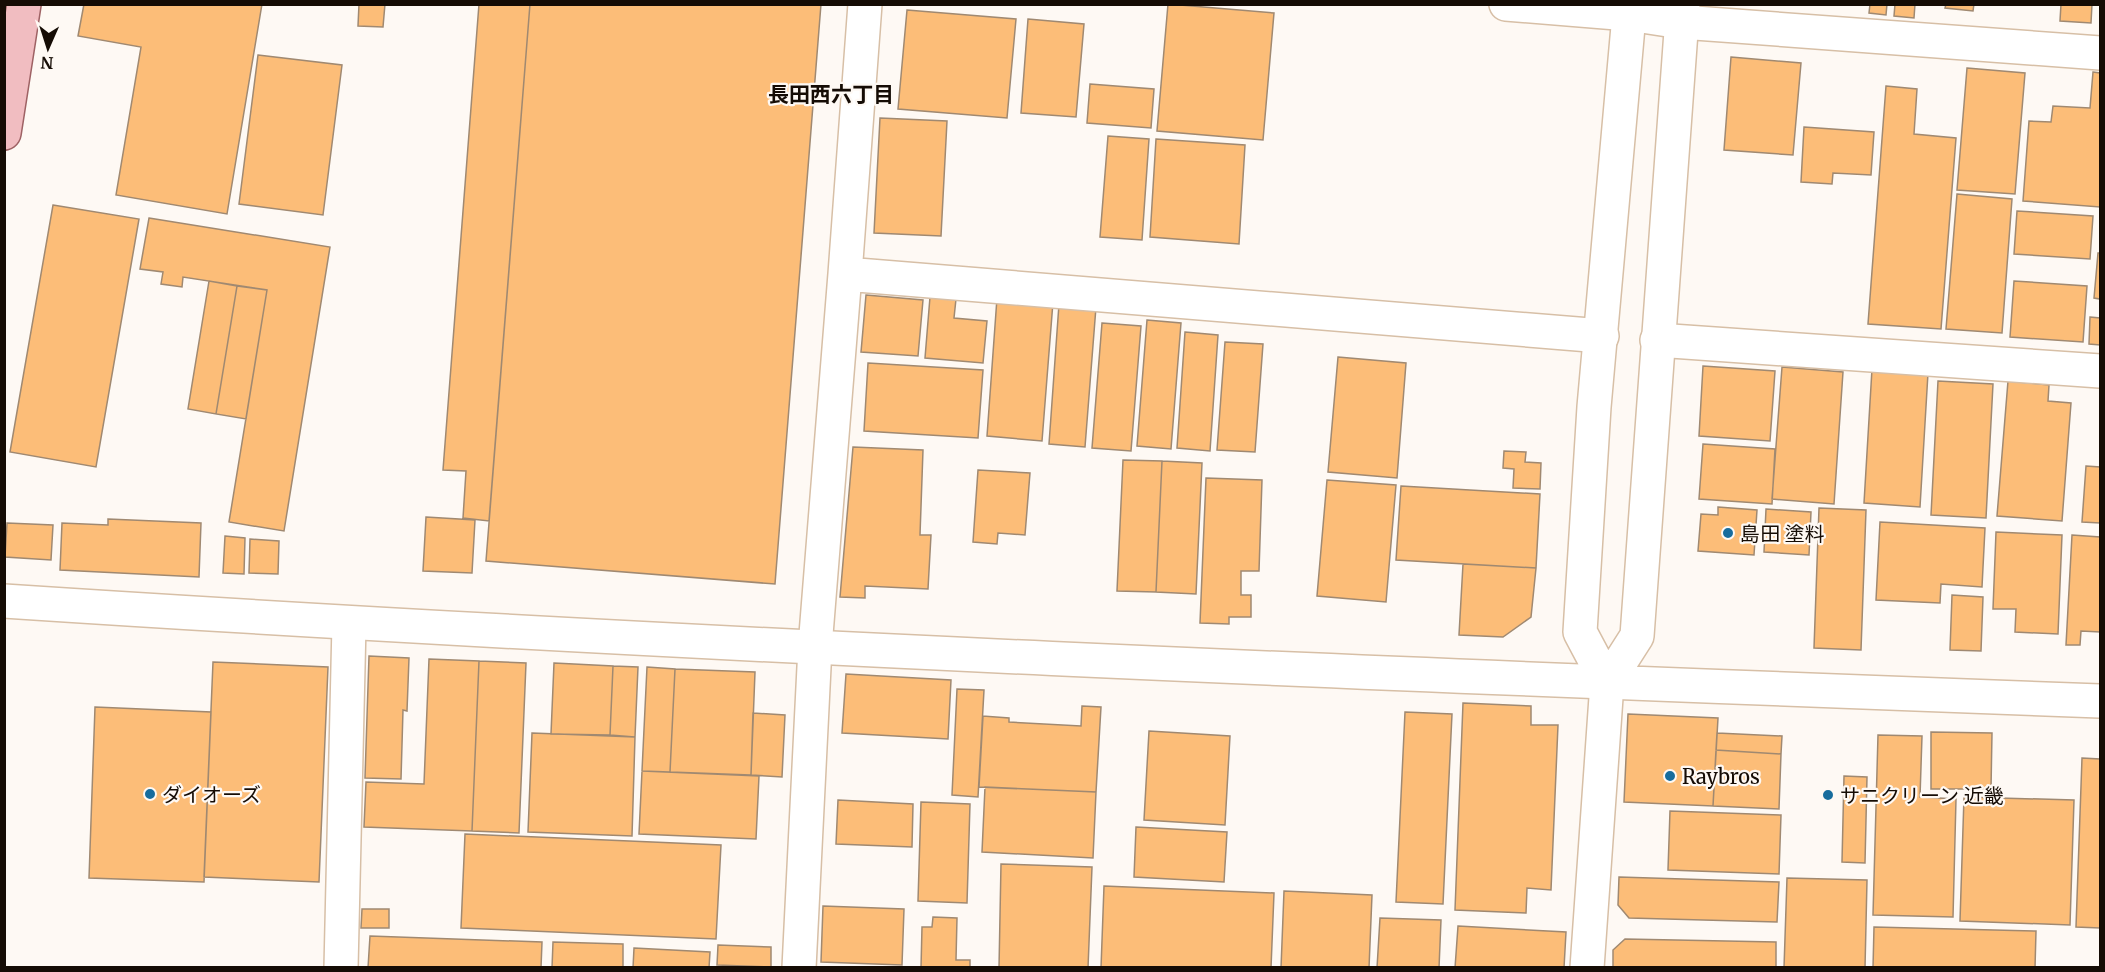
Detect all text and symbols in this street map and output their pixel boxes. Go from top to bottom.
north arrow [18,18,78,78]
text: N [40,53,54,73]
district label: 長田西六丁目 [768,81,894,108]
place label: 島田 塗料 [1740,521,1825,546]
marker: 島田 塗料 [1721,526,1735,540]
place label: Raybros [1682,764,1760,789]
marker: Raybros [1663,769,1677,783]
place label: ダイオーズ [162,782,261,807]
place label: サニクリーン 近畿 [1840,783,2004,808]
marker: ダイオーズ [143,787,157,801]
marker: サニクリーン 近畿 [1821,788,1835,802]

